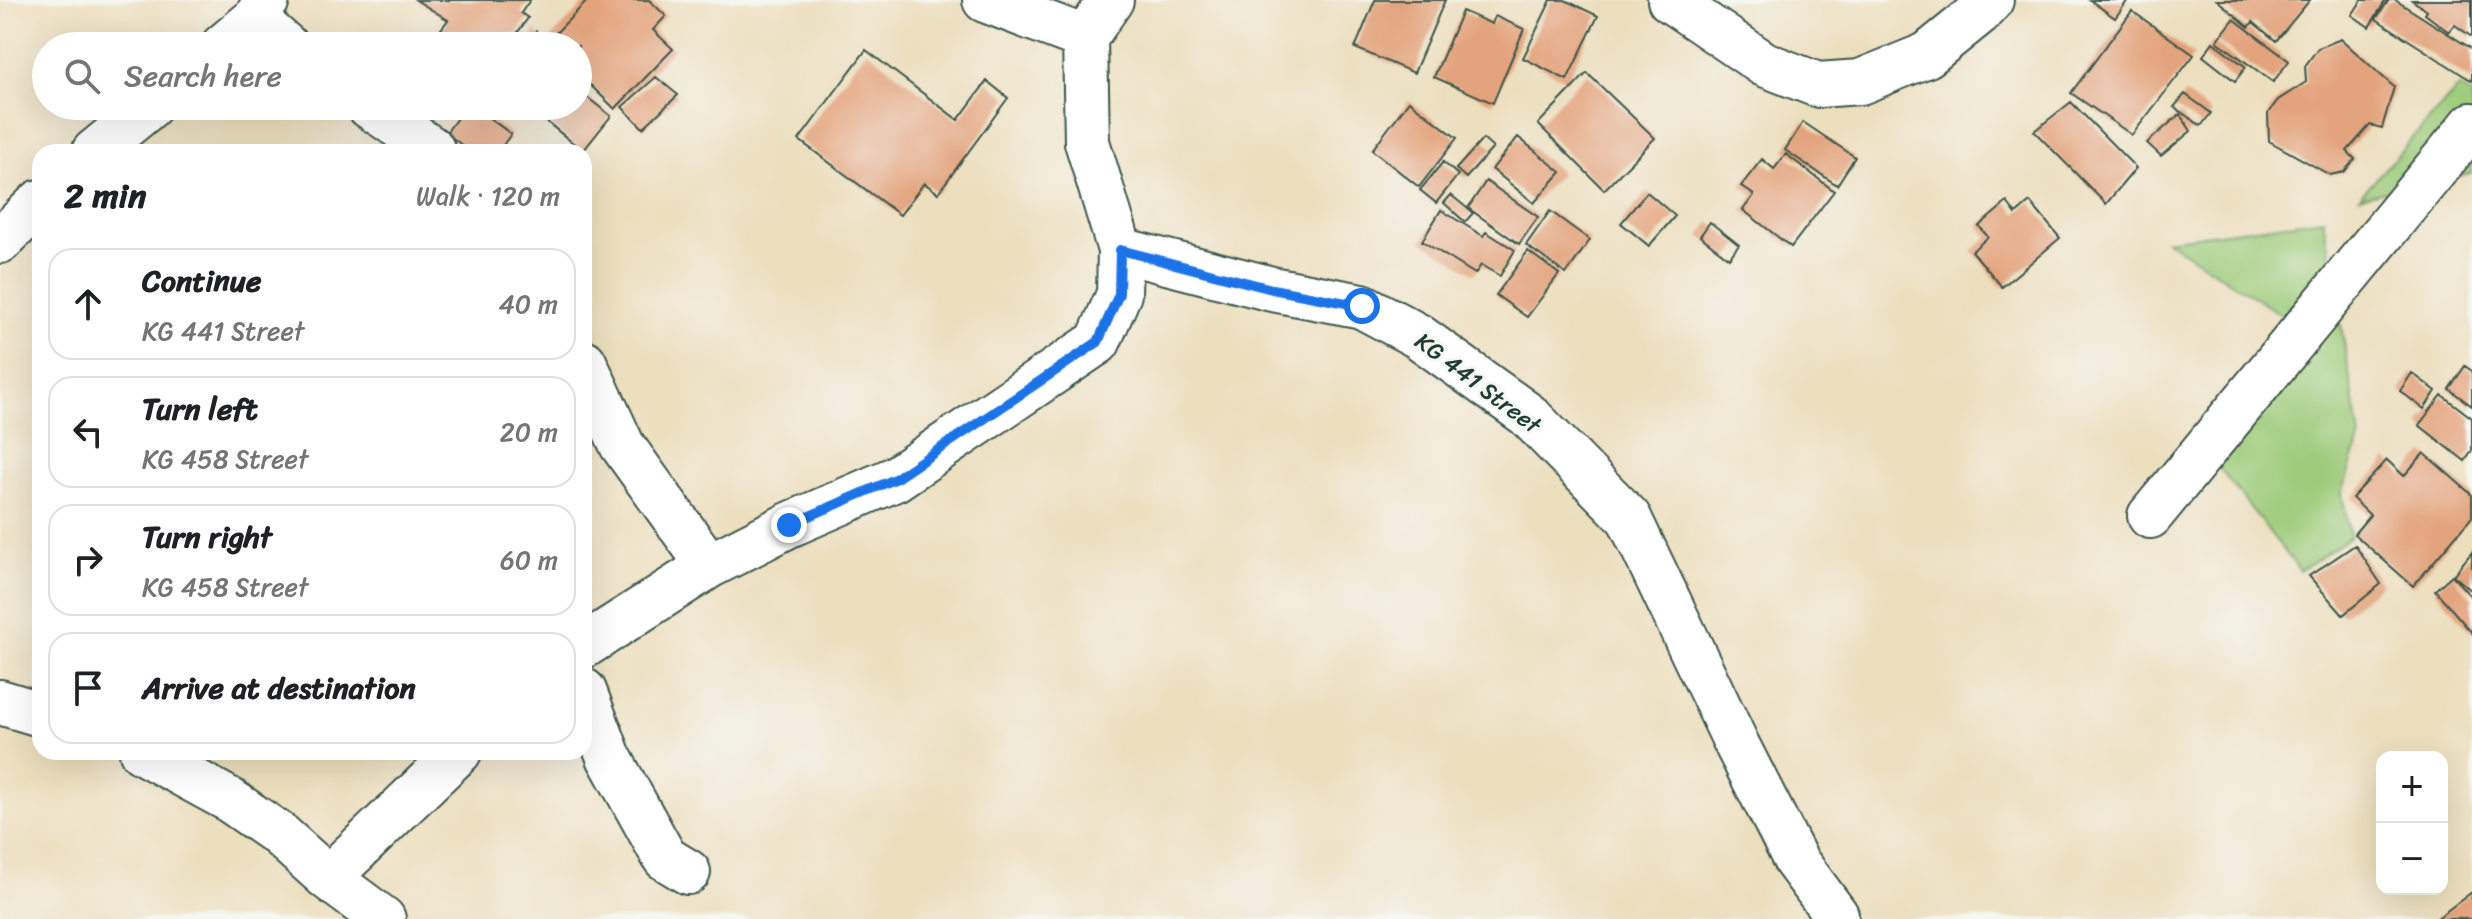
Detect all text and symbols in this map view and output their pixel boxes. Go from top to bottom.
search box [32,32,592,120]
text: Search here [124,49,282,103]
icon: search [60,54,104,98]
text: 2 min [64,166,146,226]
text: Walk · 120 m [416,173,560,219]
text: Continue [142,254,261,308]
text: 40 m [499,281,558,327]
icon: ahead [66,282,110,326]
route start [1344,288,1380,324]
text: KG 441 Street [142,308,304,354]
street label: KG 441 Street [1406,321,1552,446]
text: Turn left [142,382,258,436]
text: 20 m [500,409,558,455]
icon: left [66,410,110,454]
text: KG 458 Street [142,436,308,482]
route end [771,507,807,543]
text: Turn right [142,510,272,564]
text: 60 m [500,537,558,583]
icon: right [66,538,110,582]
text: KG 458 Street [142,564,308,610]
text: Arrive at destination [142,661,416,715]
icon: arrive [66,666,110,710]
map controls [2376,751,2448,895]
button: + [2376,751,2448,823]
button: − [2376,823,2448,895]

